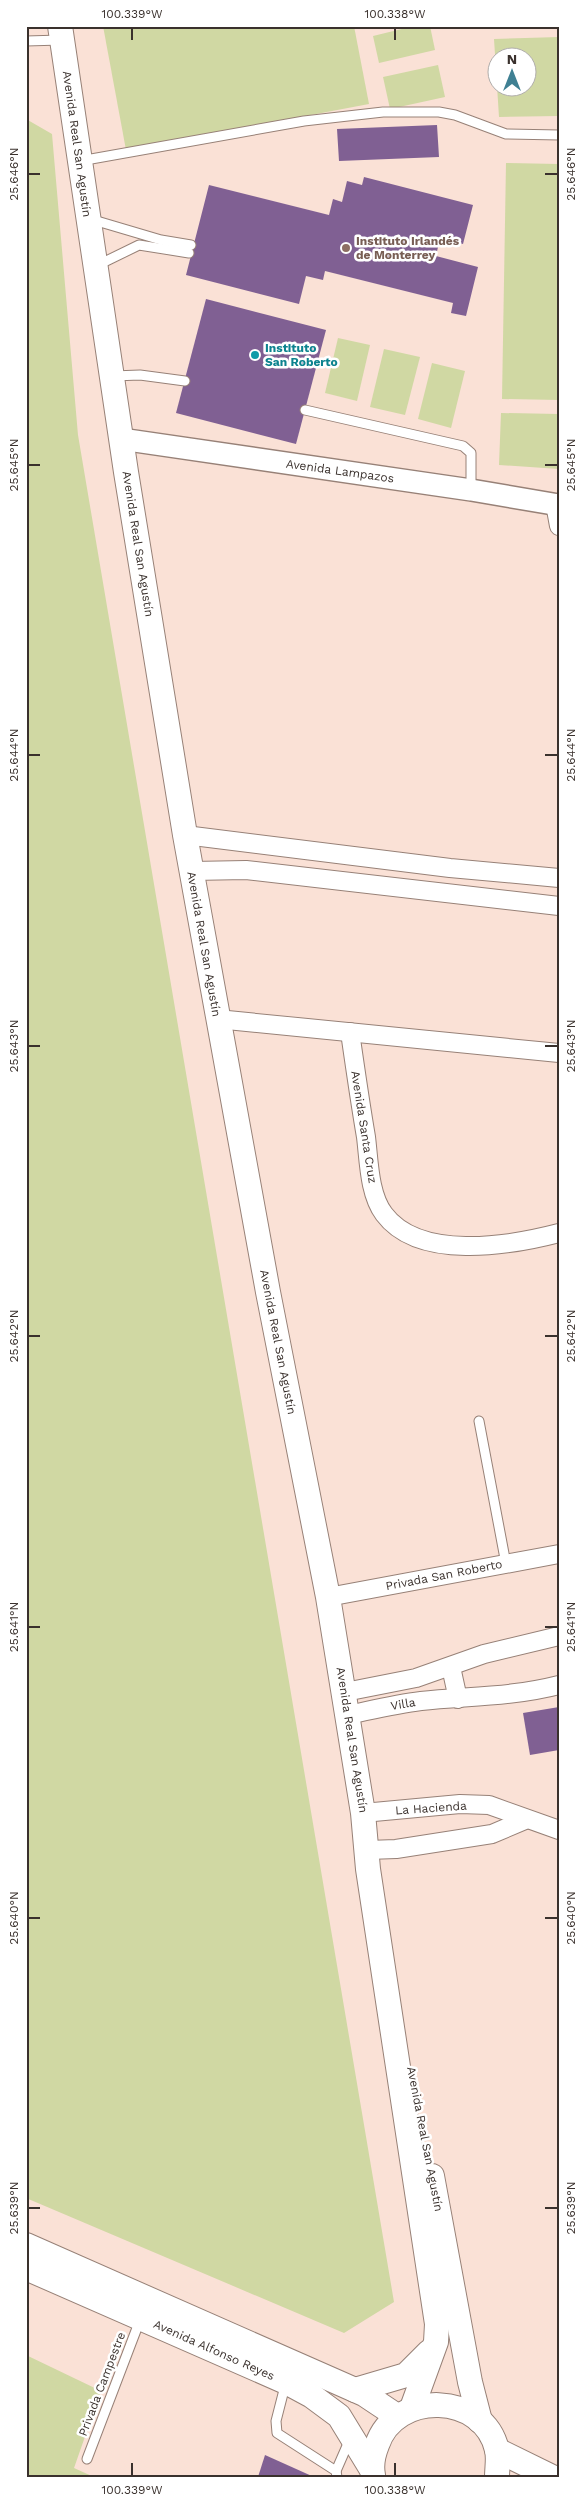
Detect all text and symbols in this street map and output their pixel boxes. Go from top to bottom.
text: 100.339°W [102,7,163,21]
text: 100.338°W [365,7,426,21]
north arrow [488,48,538,98]
text: N [507,51,517,67]
street label: Avenida Real San Agustín [60,70,94,218]
text: 25.646°N [7,147,21,201]
text: 25.646°N [564,147,578,201]
place label: Instituto Irlandés de Monterrey [356,234,460,262]
marker: Instituto Irlandés de Monterrey [340,242,352,254]
place label: Instituto San Roberto [265,341,338,369]
marker: Instituto San Roberto [249,349,261,361]
text: 25.645°N [7,439,21,491]
text: 25.645°N [564,439,578,491]
street label: Avenida Lampazos [285,456,395,486]
street label: Avenida Real San Agustín [120,470,156,618]
text: 25.644°N [7,728,21,782]
text: 25.644°N [564,728,578,782]
street label: Avenida Real San Agustín [184,870,224,1018]
text: 25.643°N [7,1020,21,1072]
text: 25.643°N [564,1020,578,1072]
street label: Avenida Santa Cruz [348,1070,380,1184]
street label: Avenida Real San Agustín [257,1268,299,1416]
text: 25.642°N [7,1310,21,1362]
text: 25.642°N [564,1310,578,1362]
street label: Privada San Roberto [385,1557,503,1593]
text: 25.641°N [7,1602,21,1652]
text: 25.641°N [564,1602,578,1652]
street label: Avenida Real San Agustín [334,1666,370,1814]
street label: Villa [390,1695,417,1713]
street label: La Hacienda [395,1798,468,1817]
text: 25.640°N [7,1891,21,1945]
text: 25.640°N [564,1891,578,1945]
street label: Avenida Real San Agustín [404,2065,446,2213]
text: 25.639°N [7,2181,21,2235]
text: 25.639°N [564,2181,578,2235]
street label: Avenida Alfonso Reyes [151,2317,277,2383]
street label: Privada Campestre [76,2330,128,2438]
text: 100.339°W [102,2483,163,2497]
text: 100.338°W [365,2483,426,2497]

